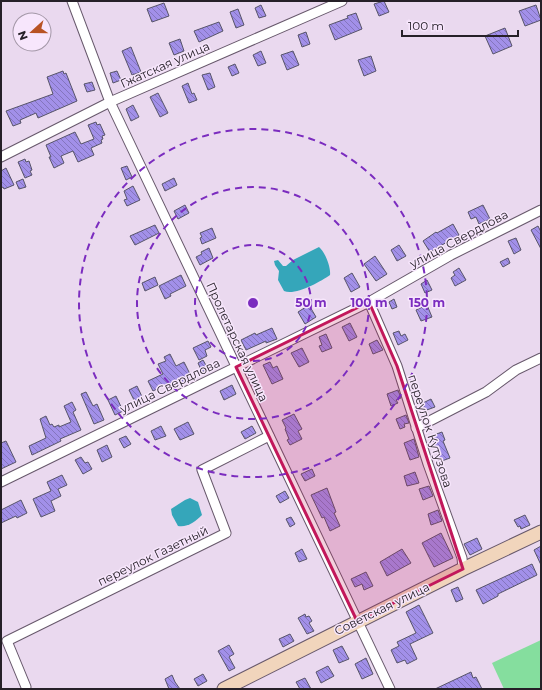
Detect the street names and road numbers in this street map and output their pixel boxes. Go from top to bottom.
street label: Гжатская улица [118,38,212,91]
street label: улица Свердлова [406,206,511,271]
street label: Пролетарская улица [203,280,272,404]
street label: улица Свердлова [116,355,222,417]
street label: переулок Кутузова [405,372,456,489]
street label: переулок Газетный [95,522,211,589]
street label: Советская улица [332,579,432,638]

